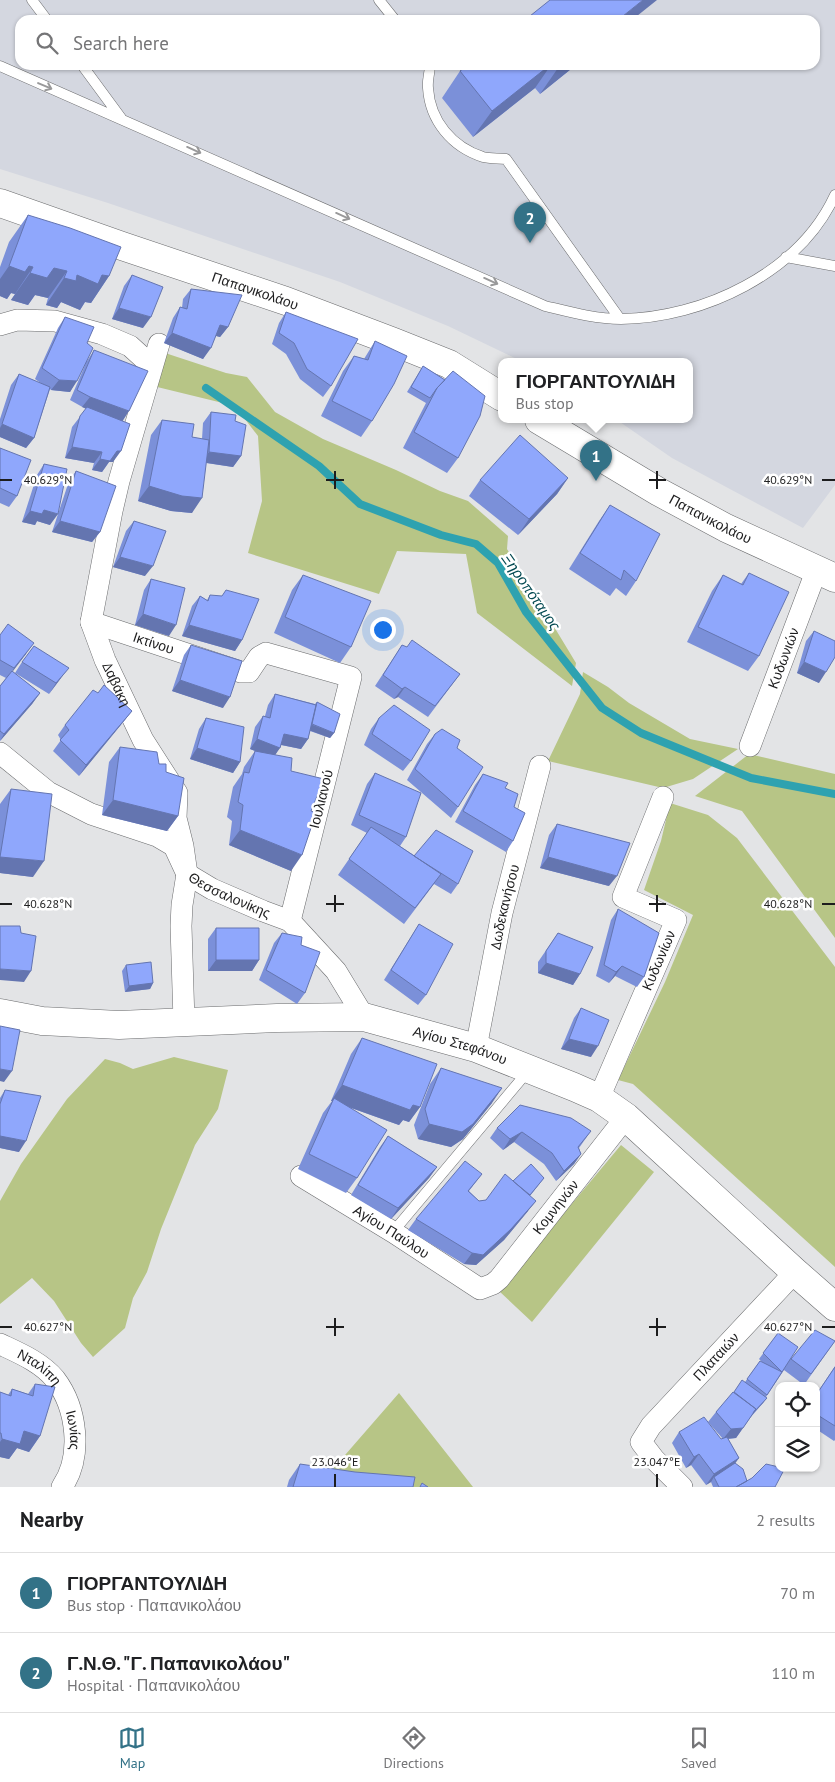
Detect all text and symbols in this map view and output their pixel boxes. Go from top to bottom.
search box [15,15,820,70]
icon: search [33,29,61,57]
text: Search here [73,31,169,55]
one-way arrow [37,81,52,91]
one-way arrow [186,146,201,156]
pin: 2 [514,202,546,243]
one-way arrow [335,211,350,221]
street label: Παπανικολάου [210,268,301,314]
one-way arrow [483,277,498,287]
popup [498,358,693,423]
text: ΓΙΟΡΓΑΝΤΟΥΛΙΔΗ [515,369,676,393]
text: Bus stop [515,393,574,413]
pin: 1 [580,440,612,481]
text: 40.629°N [24,472,72,487]
text: 40.629°N [764,472,812,487]
street label: Παπανικολάου [666,490,754,548]
water label: Ξηροπόταμος [497,549,565,635]
your location [370,617,396,643]
street label: Κυδωνιών [764,625,803,691]
street label: Ικτίνου [131,628,176,658]
street label: Δαβάκη [98,659,135,709]
street label: Ιουλιανού [305,768,337,830]
street label: Δωδεκανήσου [486,862,523,951]
street label: Θεσσαλονίκης [185,868,273,922]
text: 40.628°N [24,896,72,911]
text: 40.628°N [764,896,812,911]
street label: Κυδωνίων [638,927,679,993]
street label: Αγίου Στεφάνου [411,1022,510,1068]
street label: Κομνηνών [529,1176,582,1238]
street label: Αγίου Παύλου [350,1201,433,1262]
text: 40.627°N [24,1319,72,1334]
text: 40.627°N [764,1319,812,1334]
street label: Πλαταιών [689,1329,743,1384]
street label: Νταλίπη [14,1345,66,1389]
map controls [775,1382,820,1472]
button: locate [775,1382,820,1427]
street label: Ιωνίας [62,1408,84,1451]
button: layers [775,1427,820,1472]
text: 23.046°E [312,1454,358,1469]
text: 23.047°E [634,1454,680,1469]
text: Nearby [20,1506,83,1533]
text: 2 results [756,1510,815,1530]
text: ΓΙΟΡΓΑΝΤΟΥΛΙΔΗ [67,1571,227,1595]
text: 1 [31,1583,41,1603]
text: 70 m [780,1583,815,1603]
text: Bus stop · Παπανικολάου [67,1595,241,1615]
text: Γ.Ν.Θ. "Γ. Παπανικολάου" [67,1651,290,1675]
text: 2 [31,1663,41,1683]
text: 110 m [772,1663,815,1683]
text: Hospital · Παπανικολάου [67,1675,240,1695]
tab: Map [118,1724,146,1772]
tab: Directions [383,1724,444,1772]
tab: Saved [681,1724,717,1772]

